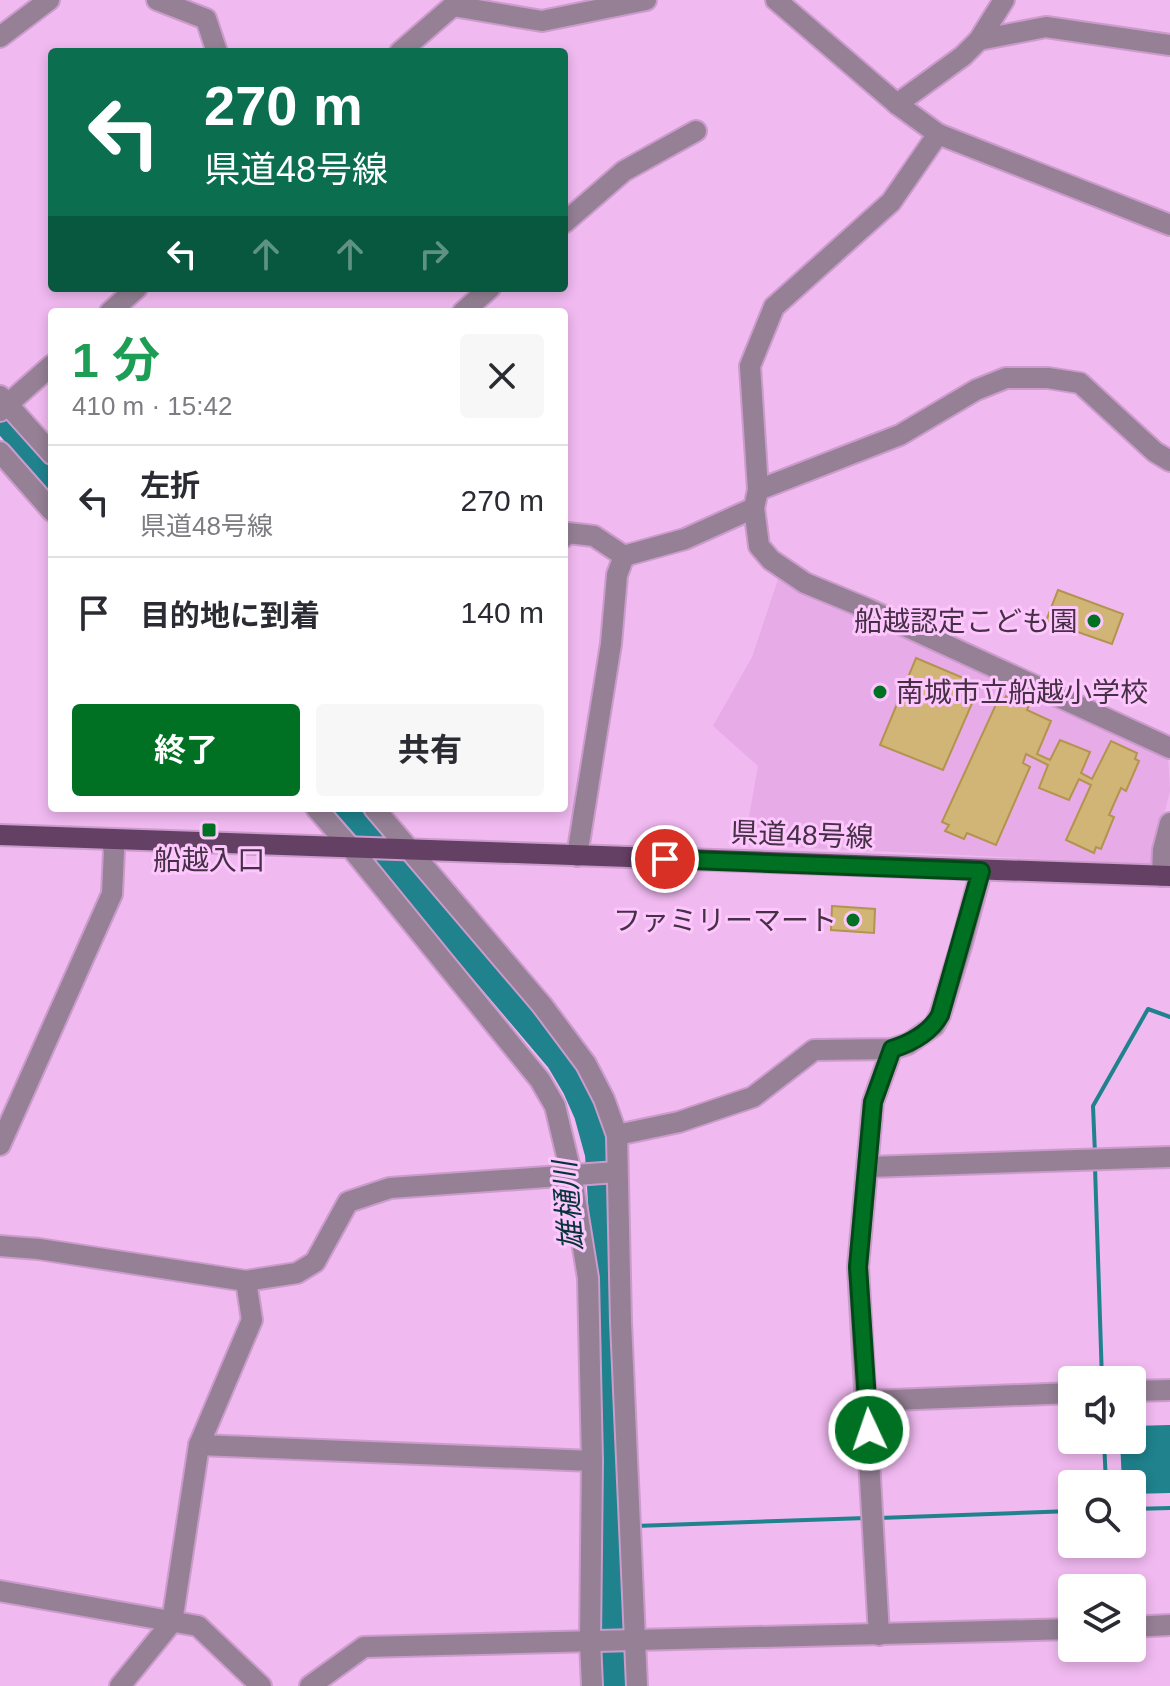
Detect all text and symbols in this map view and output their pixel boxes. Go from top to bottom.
text: 270 m [204,74,363,137]
icon: left [72,80,176,184]
text: 県道48号線 [204,149,388,190]
icon: left [160,232,204,276]
icon: ahead [244,232,288,276]
icon: ahead [328,232,372,276]
icon: right [412,232,456,276]
text: 1 分 [72,334,160,387]
button: close [460,334,544,418]
text: 410 m · 15:42 [72,391,232,421]
text: 左折 [140,469,200,502]
icon: left [72,479,116,523]
text: 270 m [461,484,544,517]
text: 県道48号線 [140,511,273,541]
icon: arrive [72,591,116,635]
text: 140 m [461,596,544,629]
text: 目的地に到着 [140,599,320,632]
place label: 船越認定こども園 [854,606,1078,637]
marker: 船越認定こども園 [1085,612,1103,630]
place label: 南城市立船越小学校 [896,677,1148,708]
marker: 南城市立船越小学校 [871,683,889,701]
button: 終了 [72,704,300,796]
button: 共有 [316,704,544,796]
street label: 県道48号線 [730,817,874,853]
marker: 船越入口 [200,821,218,839]
pin [631,825,699,893]
icon: arrive [643,837,687,881]
place label: 船越入口 [153,845,265,876]
place label: ファミリーマート [613,905,837,936]
marker: ファミリーマート [844,911,862,929]
water label: 雄樋川 [547,1157,588,1252]
map controls [1058,1366,1146,1662]
button: sound [1058,1366,1146,1454]
position arrow [827,1388,911,1472]
button: search [1058,1470,1146,1558]
button: layers [1058,1574,1146,1662]

